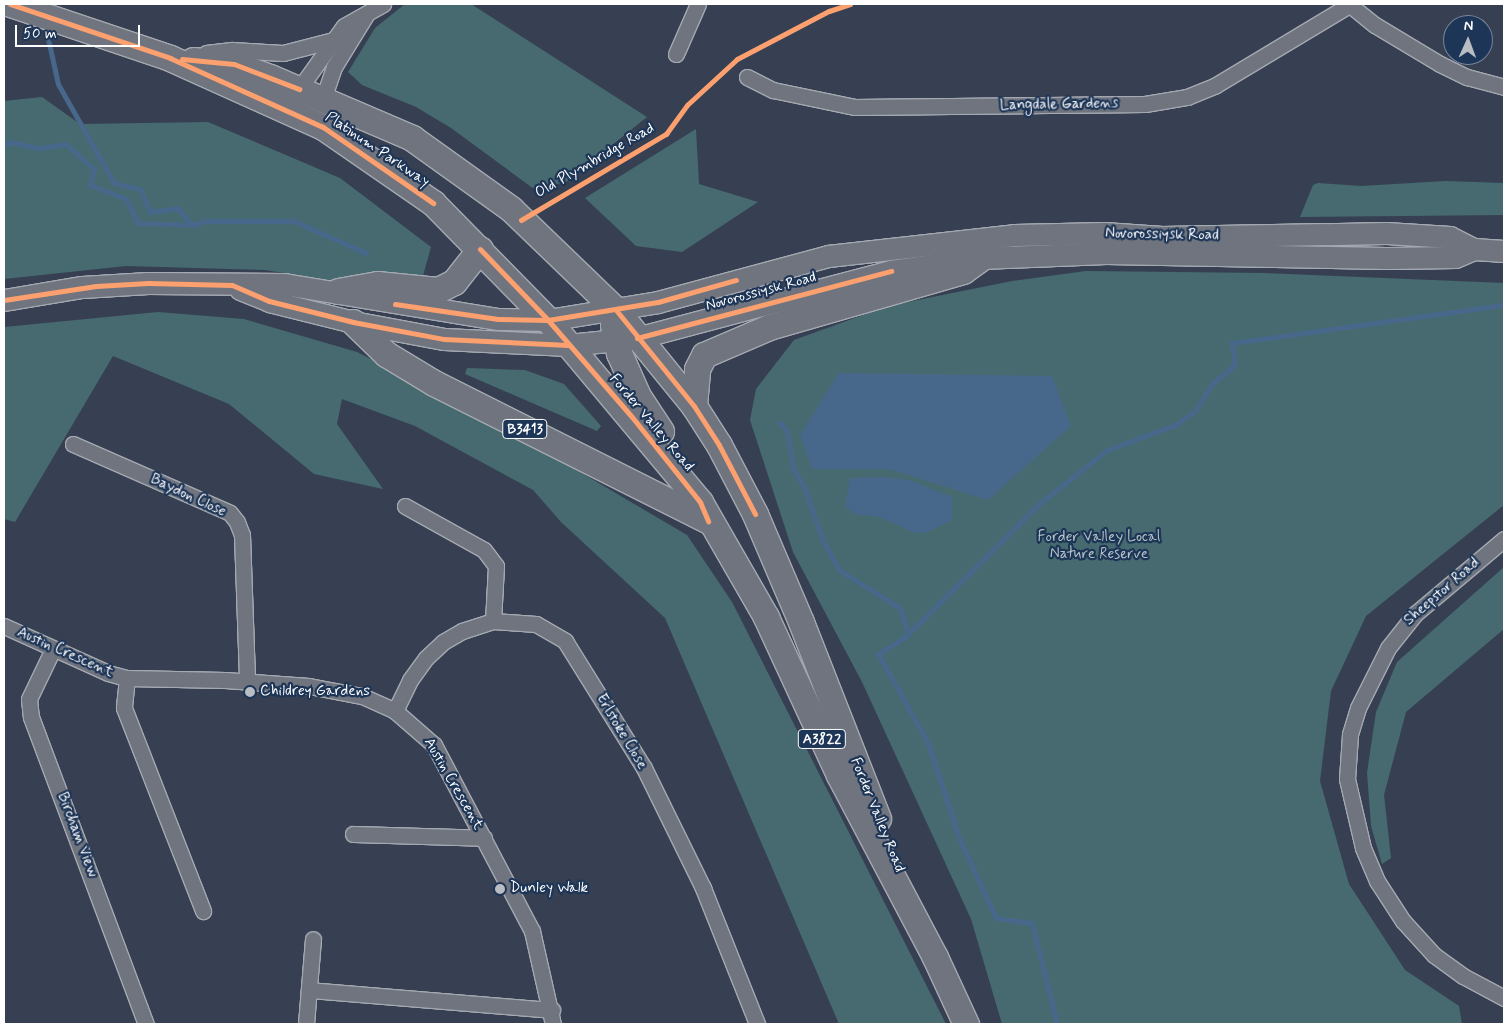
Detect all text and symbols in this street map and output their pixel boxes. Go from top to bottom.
scale bar [18,15,142,47]
north arrow [1443,15,1493,65]
text: N [1464,17,1473,35]
text: 50 m [23,24,57,44]
street label: Langdale Gardens [1002,95,1116,115]
street label: Platinum Parkway [323,110,431,190]
street label: Old Plymbridge Road [534,120,656,202]
street label: Novorossiysk Road [1105,225,1219,245]
street label: Novorossiysk Road [704,269,818,315]
street label: Forder Valley Road [606,372,696,474]
road number: B3413 [501,418,549,440]
street label: Baydon Close [146,470,230,522]
park label: Forder Valley Local Nature Reserve [1039,528,1159,563]
street label: Sheepstor Road [1401,555,1483,629]
street label: Austin Crescent [17,625,113,681]
place label: Childrey Gardens [260,683,367,701]
marker: Childrey Gardens [244,686,256,698]
street label: Erlstoke Close [591,690,651,774]
road number: A3822 [797,728,847,751]
street label: Austin Crescent [421,737,485,831]
street label: Forder Valley Road [847,757,907,873]
street label: Bircham View [53,791,101,879]
place label: Dunley Walk [510,880,590,898]
marker: Dunley Walk [494,883,506,895]

